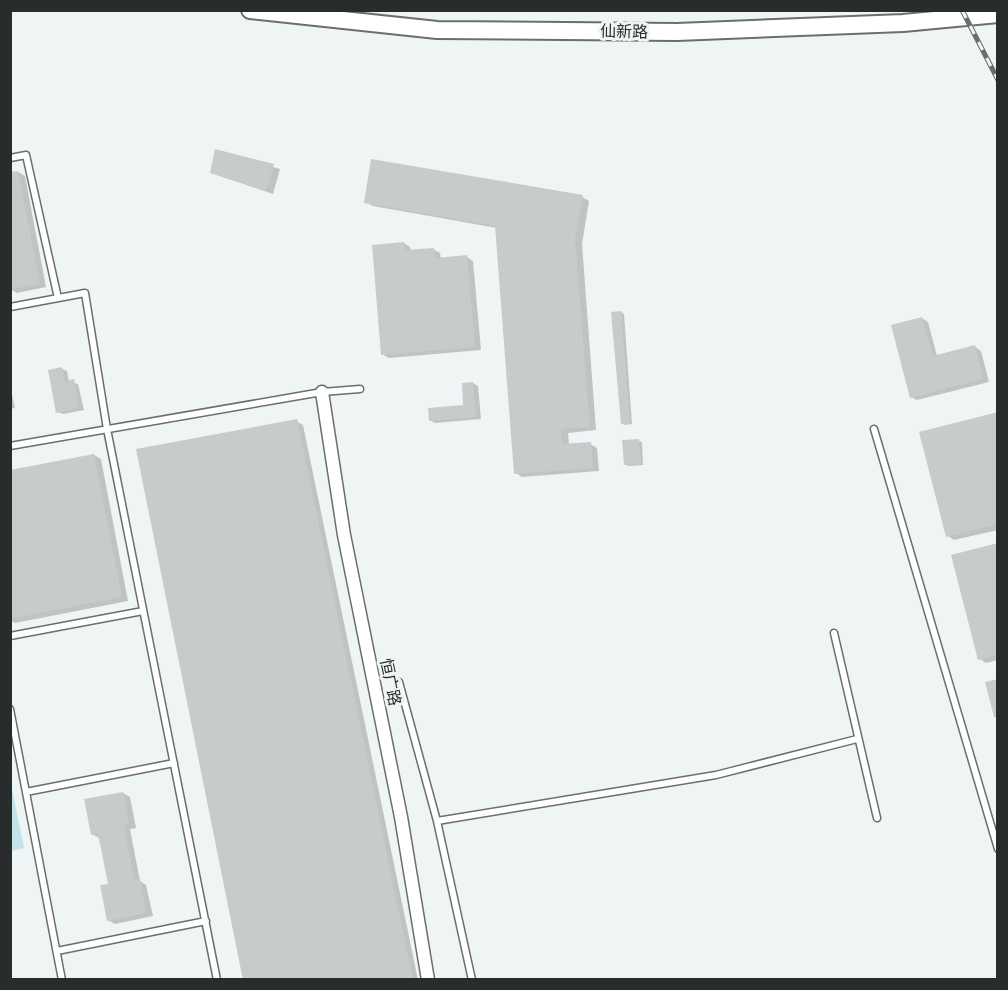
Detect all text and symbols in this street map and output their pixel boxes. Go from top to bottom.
street label: 仙新路 [600,21,648,42]
street label: 恒广路 [375,656,406,708]

